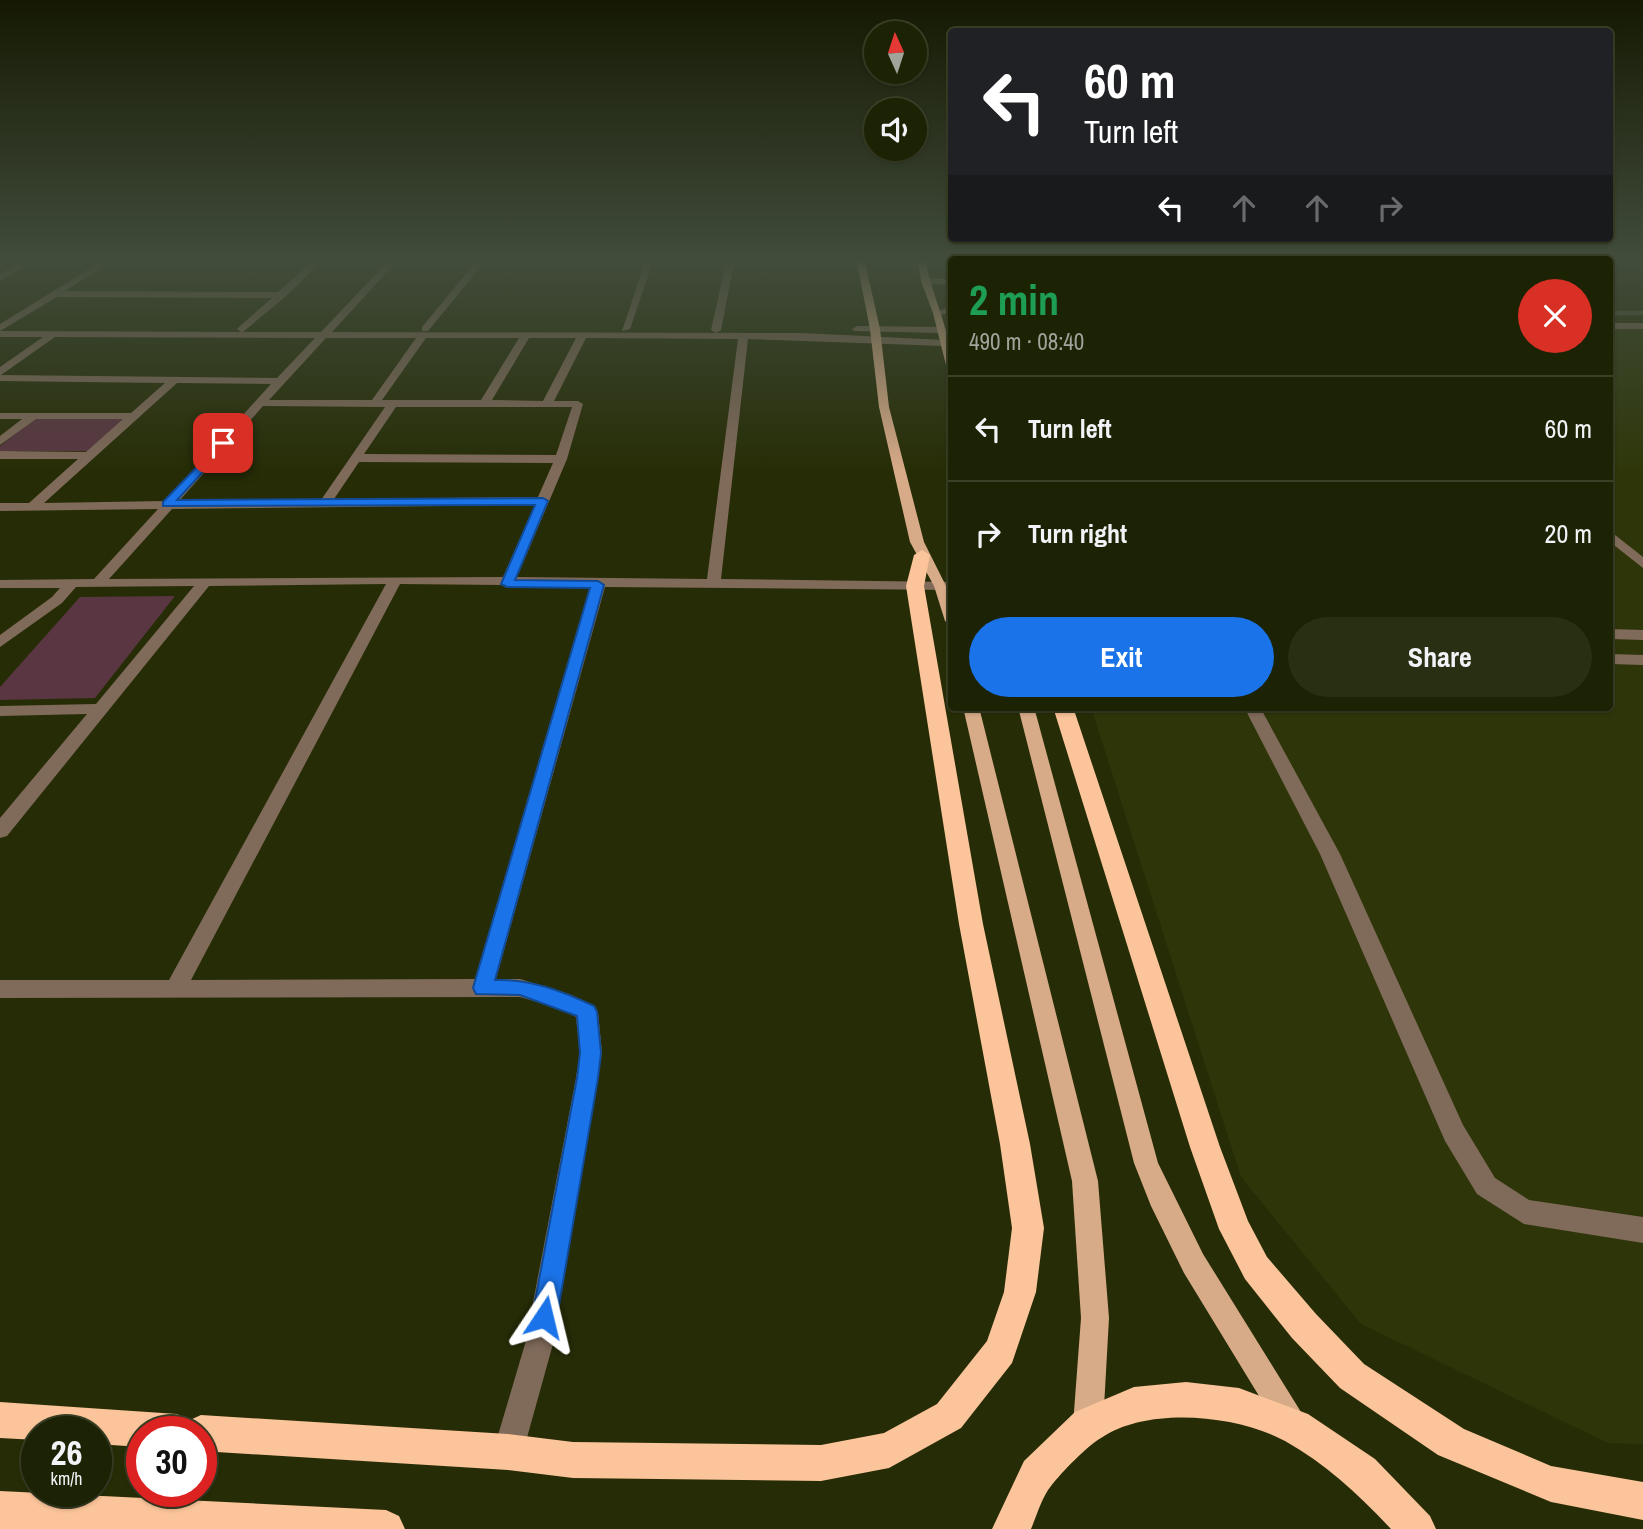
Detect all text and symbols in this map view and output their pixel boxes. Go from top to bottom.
north arrow [864,21,928,84]
map controls [864,21,927,161]
text: 60 m [1084,47,1176,113]
icon: left [969,56,1060,147]
button: sound [864,98,927,161]
text: Turn left [1084,110,1178,153]
icon: left [1152,189,1190,227]
icon: ahead [1225,189,1263,227]
icon: ahead [1298,189,1336,227]
icon: right [1371,189,1409,227]
text: 2 min [969,272,1059,328]
button: close [1518,279,1592,353]
text: 490 m · 08:40 [969,326,1084,357]
icon: left [969,410,1007,448]
text: Turn left [1028,411,1112,446]
text: 60 m [1545,411,1592,446]
pin [193,413,253,473]
icon: arrive [204,424,242,462]
icon: right [969,515,1007,553]
text: Turn right [1028,516,1127,551]
text: 20 m [1545,516,1592,551]
button: Exit [969,617,1274,697]
button: Share [1288,617,1592,697]
position arrow [507,1280,581,1354]
speed limit sign: 30 [126,1416,217,1507]
text: 26 [51,1429,82,1476]
text: km/h [51,1466,83,1491]

